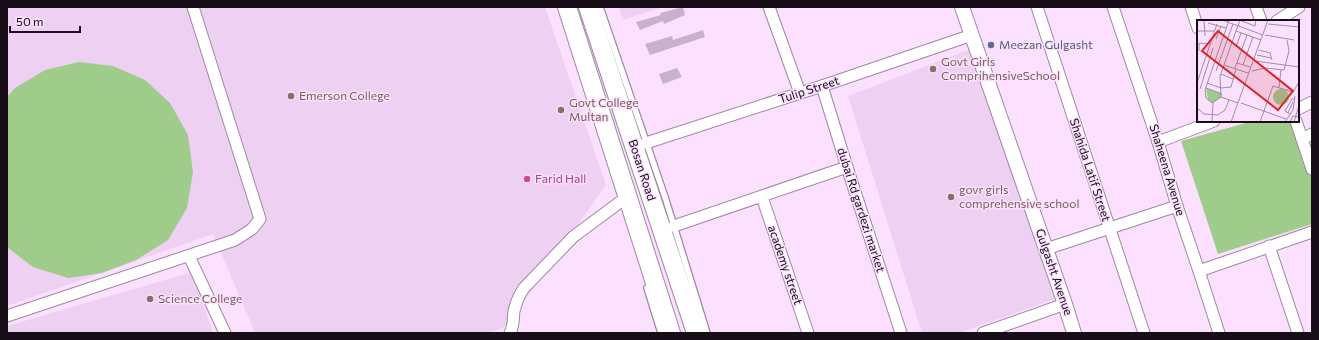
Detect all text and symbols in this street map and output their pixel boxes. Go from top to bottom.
scale bar [10,8,80,34]
text: 50 m [16,14,44,28]
inset map [1197,20,1299,122]
place label: Meezan Gulgasht [999,37,1093,51]
marker: Meezan Gulgasht [986,40,996,50]
place label: Govt Girls ComprihensiveSchool [941,54,1060,82]
marker: Govt Girls ComprihensiveSchool [928,64,938,74]
street label: Tulip Street [777,73,841,105]
place label: Emerson College [299,88,390,102]
marker: Emerson College [286,91,296,101]
place label: Govt College Multan [569,95,639,123]
marker: Govt College Multan [556,105,566,115]
street label: Shahida Latif Street [1068,116,1114,223]
street label: Shaheena Avenue [1147,122,1189,217]
street label: Bosan Road [626,137,659,202]
street label: dubai Rd gardezi market [835,146,889,274]
place label: Farid Hall [535,171,586,185]
marker: Farid Hall [522,174,532,184]
place label: govr girls comprehensive school [959,182,1079,210]
marker: govr girls comprehensive school [946,192,956,202]
street label: academy street [766,223,806,306]
street label: Gulgasht Avenue [1034,226,1076,317]
place label: Science College [158,291,242,305]
marker: Science College [145,294,155,304]

